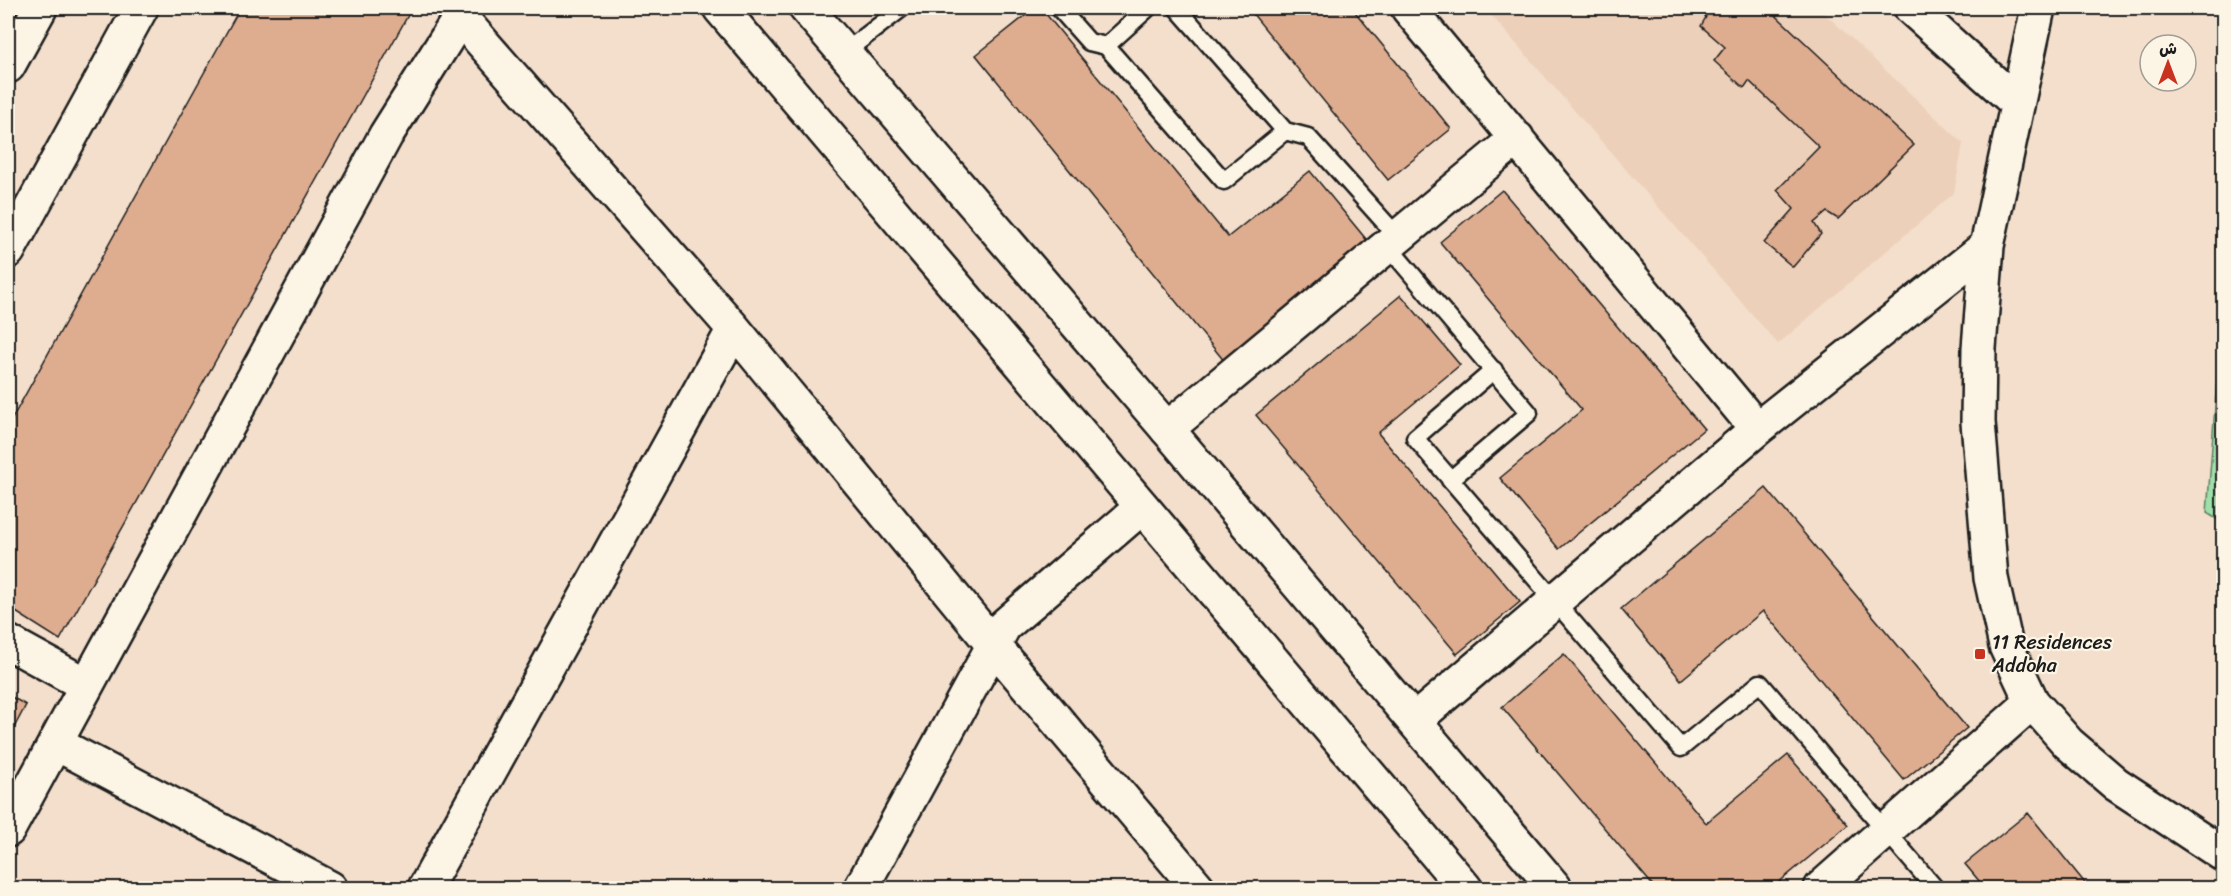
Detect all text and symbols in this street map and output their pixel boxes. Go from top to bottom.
north arrow [2138,33,2198,93]
text: ش [2159,34,2177,63]
place label: 11 Residences Addoha [1991,625,2113,683]
marker: 11 Residences Addoha [1973,647,1987,661]

